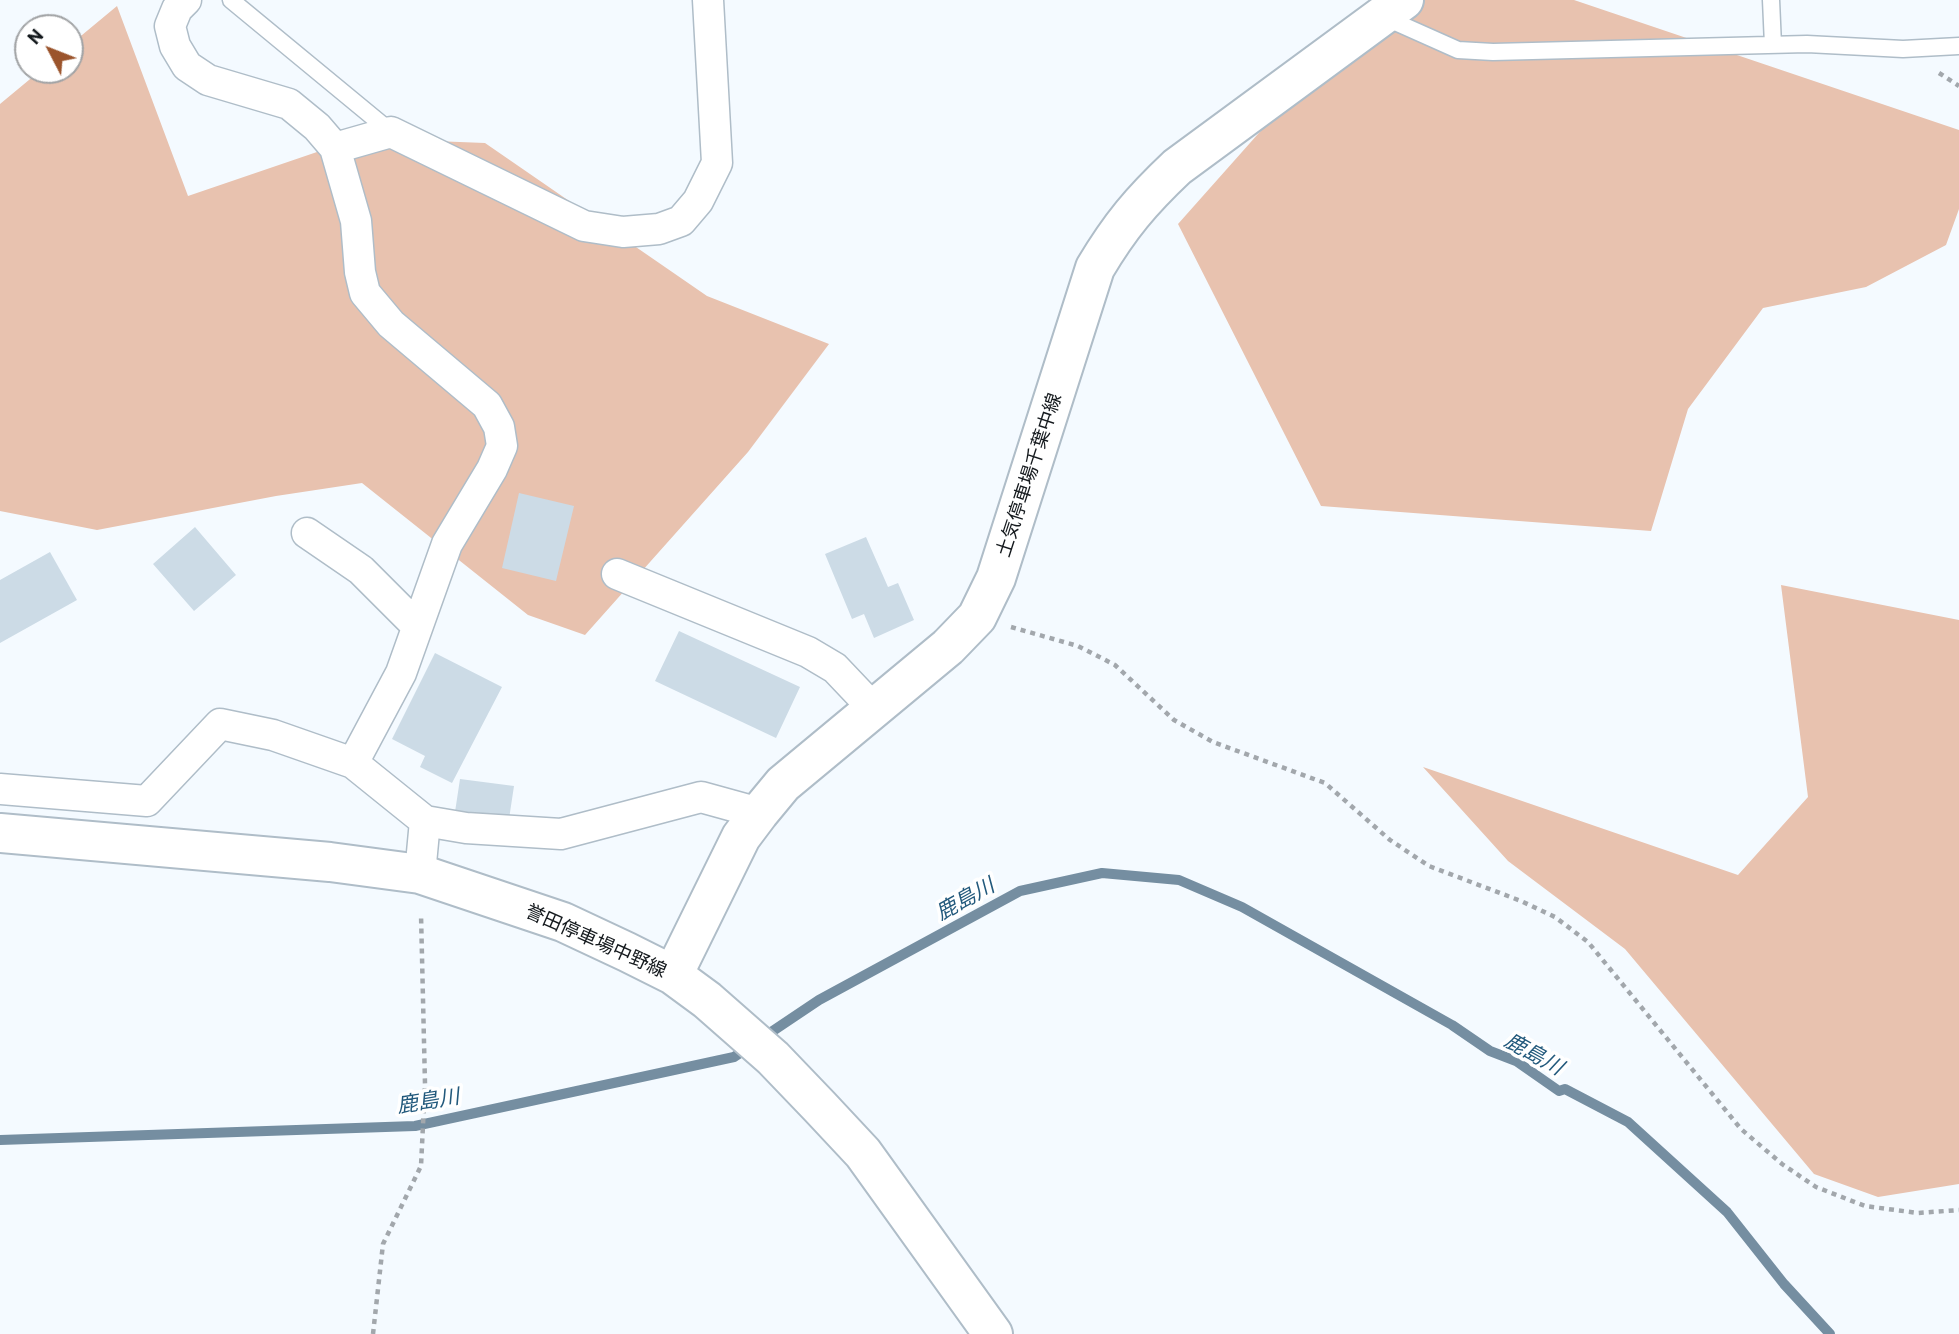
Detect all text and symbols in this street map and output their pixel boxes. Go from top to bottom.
north arrow [14,14,84,84]
text: N [22,24,47,48]
street label: 土気停車場千葉中線 [992,390,1066,560]
water label: 鹿島川 [931,873,999,925]
street label: 誉田停車場中野線 [522,900,670,982]
water label: 鹿島川 [1500,1028,1568,1080]
water label: 鹿島川 [395,1084,461,1118]

